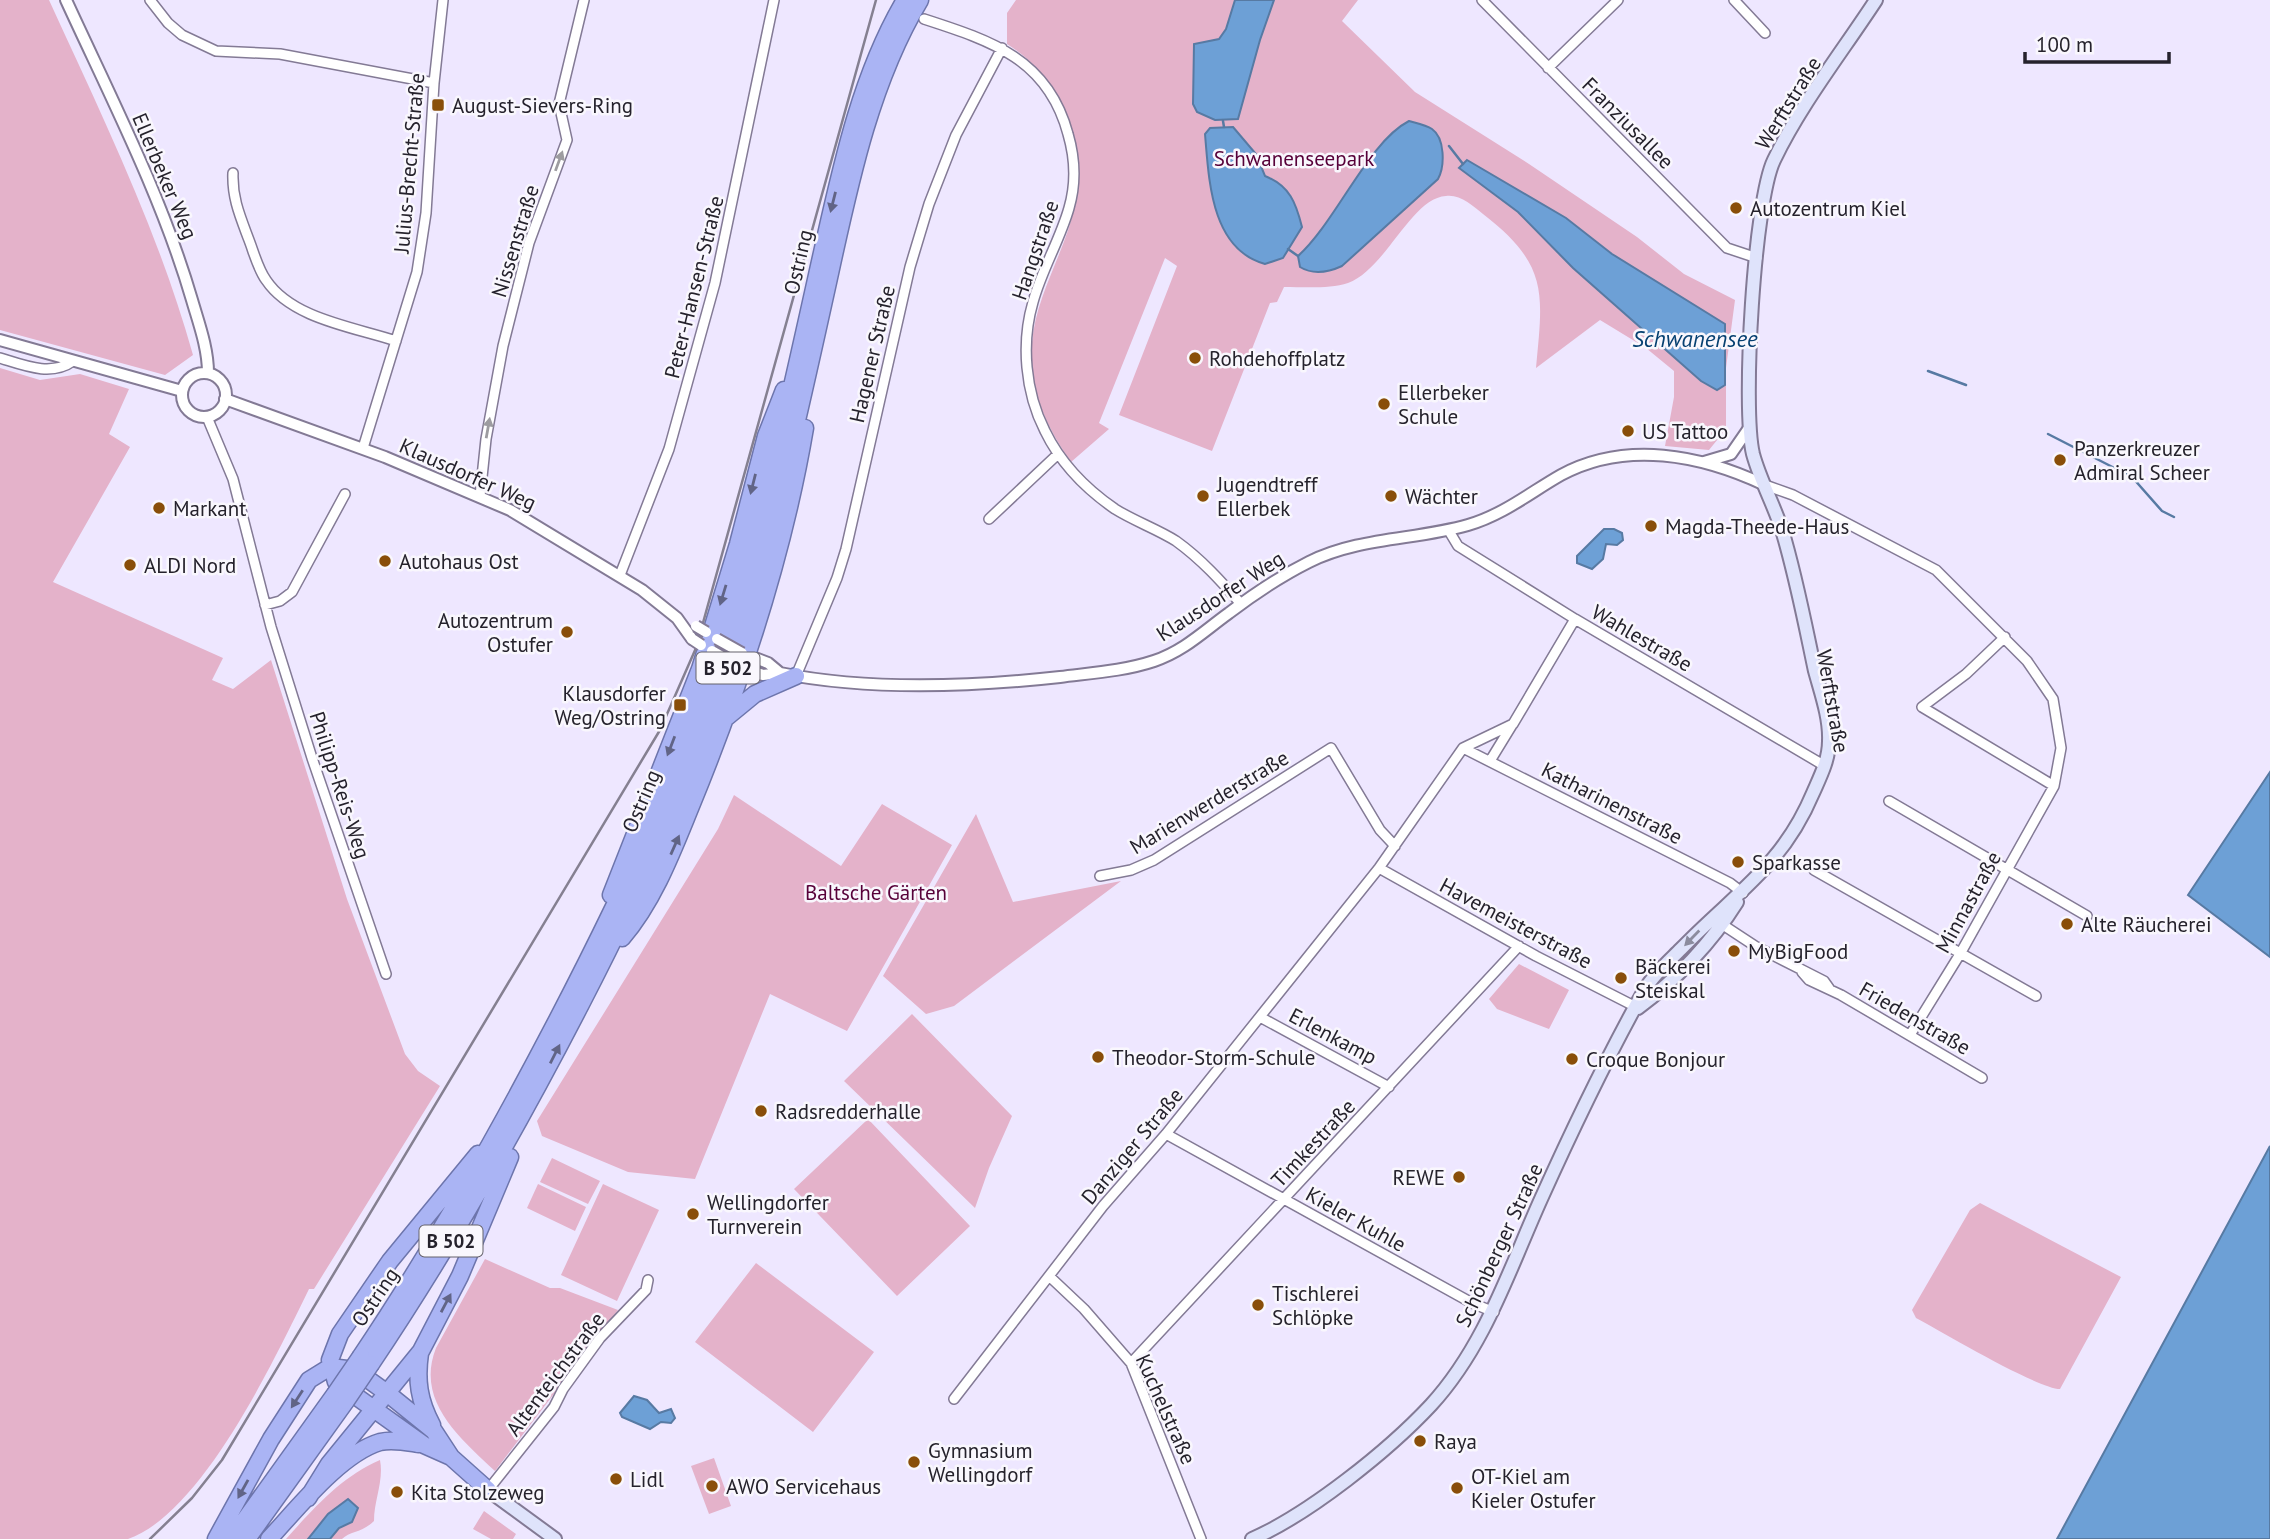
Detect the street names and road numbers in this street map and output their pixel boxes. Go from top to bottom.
street label: Werftstraße [1749,52,1827,154]
street label: Franziusallee [1576,71,1680,175]
street label: Julius-Brecht-Straße [388,72,430,255]
street label: Ellerbeker Weg [126,109,204,243]
street label: Nissenstraße [485,181,545,301]
street label: Peter-Hansen-Straße [658,193,730,381]
street label: Hangstraße [1005,196,1065,304]
street label: Ostring [777,227,819,297]
street label: Hagener Straße [843,283,901,425]
street label: Klausdorfer Weg [395,432,541,516]
street label: Klausdorfer Weg [1151,545,1289,647]
street label: Wahlestraße [1587,598,1697,678]
street label: Werftstraße [1811,647,1855,755]
road number: B 502 [696,652,760,684]
street label: Philipp-Reis-Weg [303,708,377,862]
street label: Marienwerderstraße [1125,744,1293,860]
street label: Katharinenstraße [1537,756,1687,850]
street label: Ostring [616,765,666,837]
street label: Minnastraße [1929,846,2007,958]
street label: Havemeisterstraße [1435,872,1597,974]
street label: Friedenstraße [1854,975,1976,1061]
street label: Erlenkamp [1284,1002,1382,1070]
street label: Danziger Straße [1075,1082,1189,1210]
street label: Timkestraße [1265,1093,1361,1193]
street label: Schönberger Straße [1449,1159,1549,1331]
street label: Kieler Kuhle [1301,1180,1411,1258]
road number: B 502 [420,1226,482,1256]
street label: Ostring [345,1262,405,1332]
street label: Altenteichstraße [500,1307,610,1441]
street label: Kuchelstraße [1130,1350,1202,1468]

